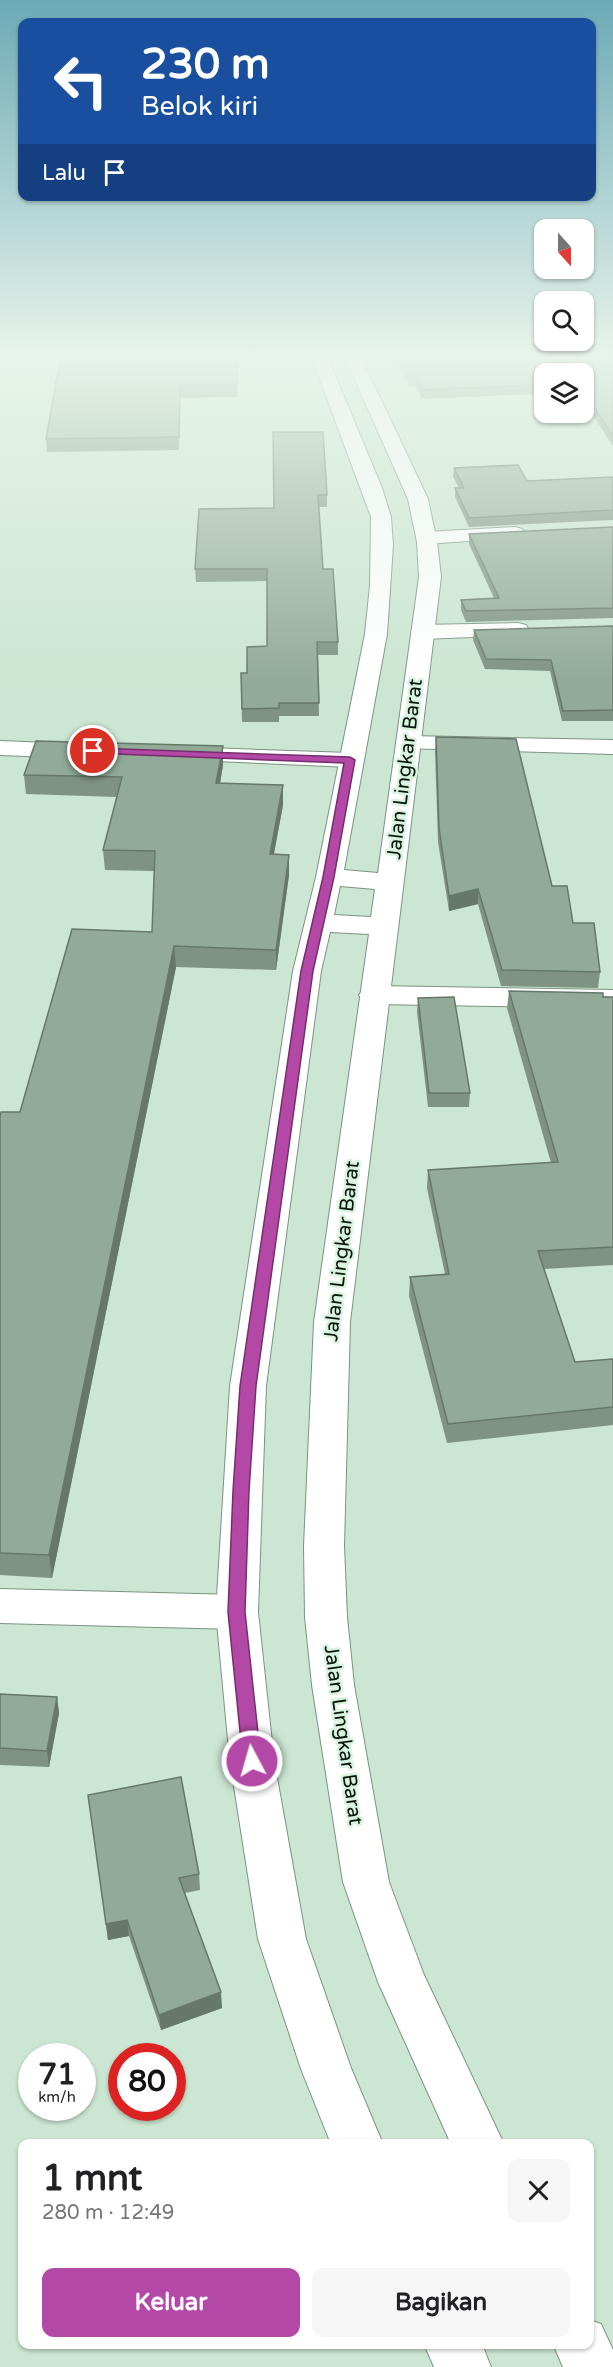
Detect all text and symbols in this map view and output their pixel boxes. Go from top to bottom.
text: 230 m [141,39,270,90]
icon: left [42,42,120,120]
text: Belok kiri [141,90,258,123]
icon: arrive [98,156,131,189]
text: Lalu [42,160,86,186]
north arrow [534,219,594,279]
map controls [534,219,594,423]
button: search [534,291,594,351]
button: layers [534,363,594,423]
street label: Jalan Lingkar Barat [382,677,428,861]
pin [67,725,118,776]
icon: arrive [76,734,109,767]
street label: Jalan Lingkar Barat [319,1159,365,1343]
street label: Jalan Lingkar Barat [318,1643,368,1827]
position arrow [220,1729,284,1793]
speed limit sign: 80 [108,2043,186,2121]
text: 71 [38,2056,76,2093]
text: km/h [38,2088,76,2106]
text: 1 mnt [42,2157,142,2200]
button: close [507,2159,570,2222]
text: 280 m · 12:49 [42,2201,174,2225]
button: Keluar [42,2268,300,2337]
button: Bagikan [312,2268,570,2337]

